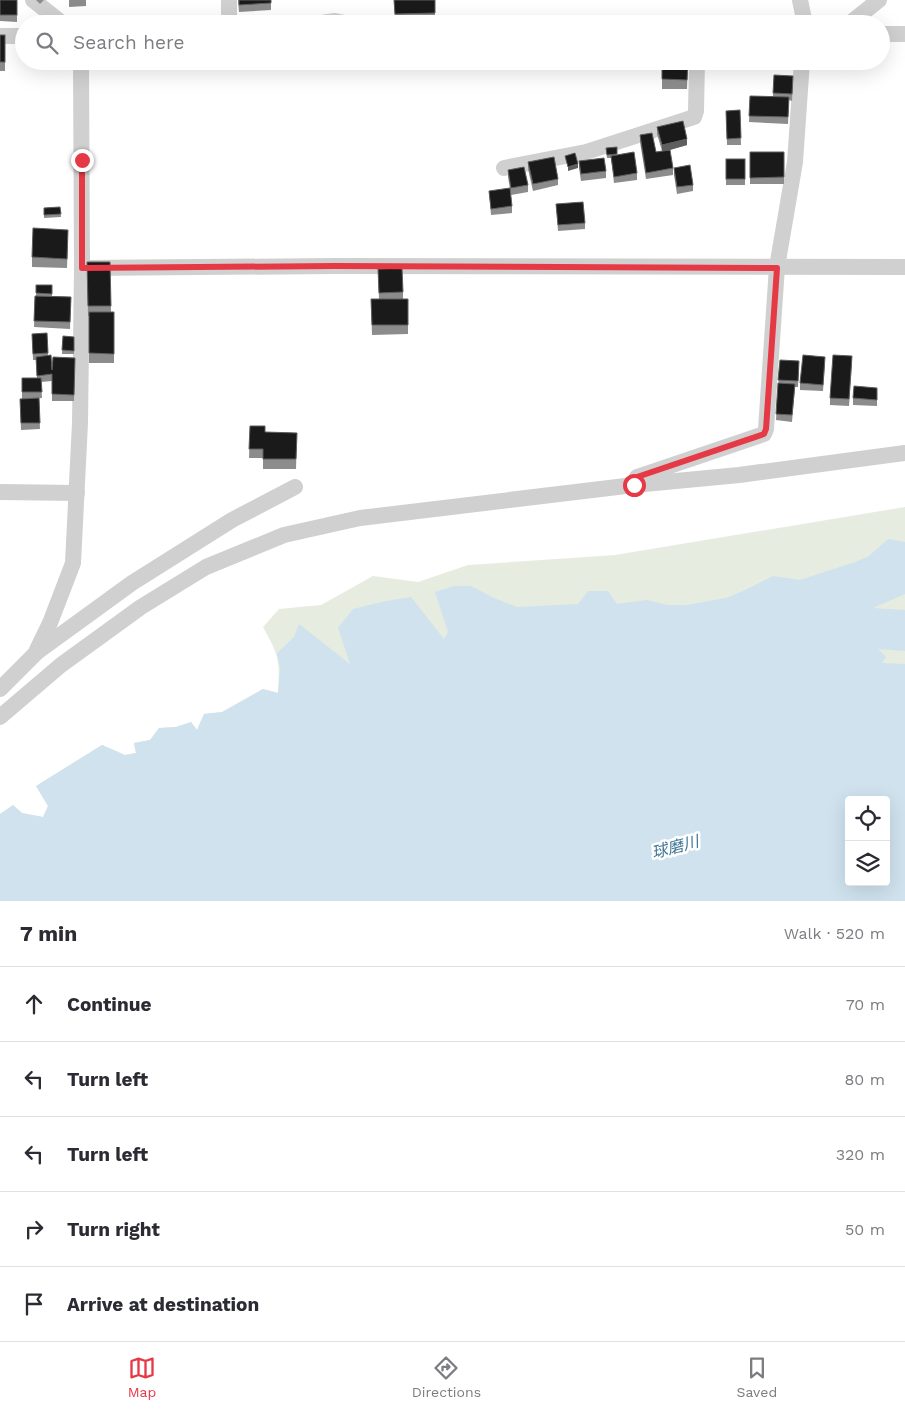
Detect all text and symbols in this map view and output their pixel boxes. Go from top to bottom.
search box [15,15,890,70]
icon: search [33,29,61,57]
text: Search here [73,31,184,54]
route end [71,149,94,172]
route start [623,474,646,497]
map controls [845,796,890,886]
button: locate [845,796,890,841]
water label: 球磨川 [649,831,703,862]
button: layers [845,841,890,886]
text: 7 min [20,921,77,946]
text: Walk · 520 m [784,924,885,943]
icon: ahead [20,990,48,1018]
text: Continue [67,993,151,1016]
text: 70 m [846,995,885,1014]
icon: left [20,1065,48,1093]
text: Turn left [67,1068,148,1091]
text: 80 m [844,1070,885,1089]
icon: left [20,1140,48,1168]
text: Turn left [67,1143,148,1166]
text: 320 m [836,1145,885,1164]
icon: right [20,1215,48,1243]
text: Turn right [67,1218,160,1241]
text: 50 m [845,1220,885,1239]
icon: arrive [20,1290,48,1318]
text: Arrive at destination [67,1293,259,1316]
tab: Map [128,1354,156,1400]
tab: Directions [412,1354,481,1400]
tab: Saved [737,1354,777,1400]

